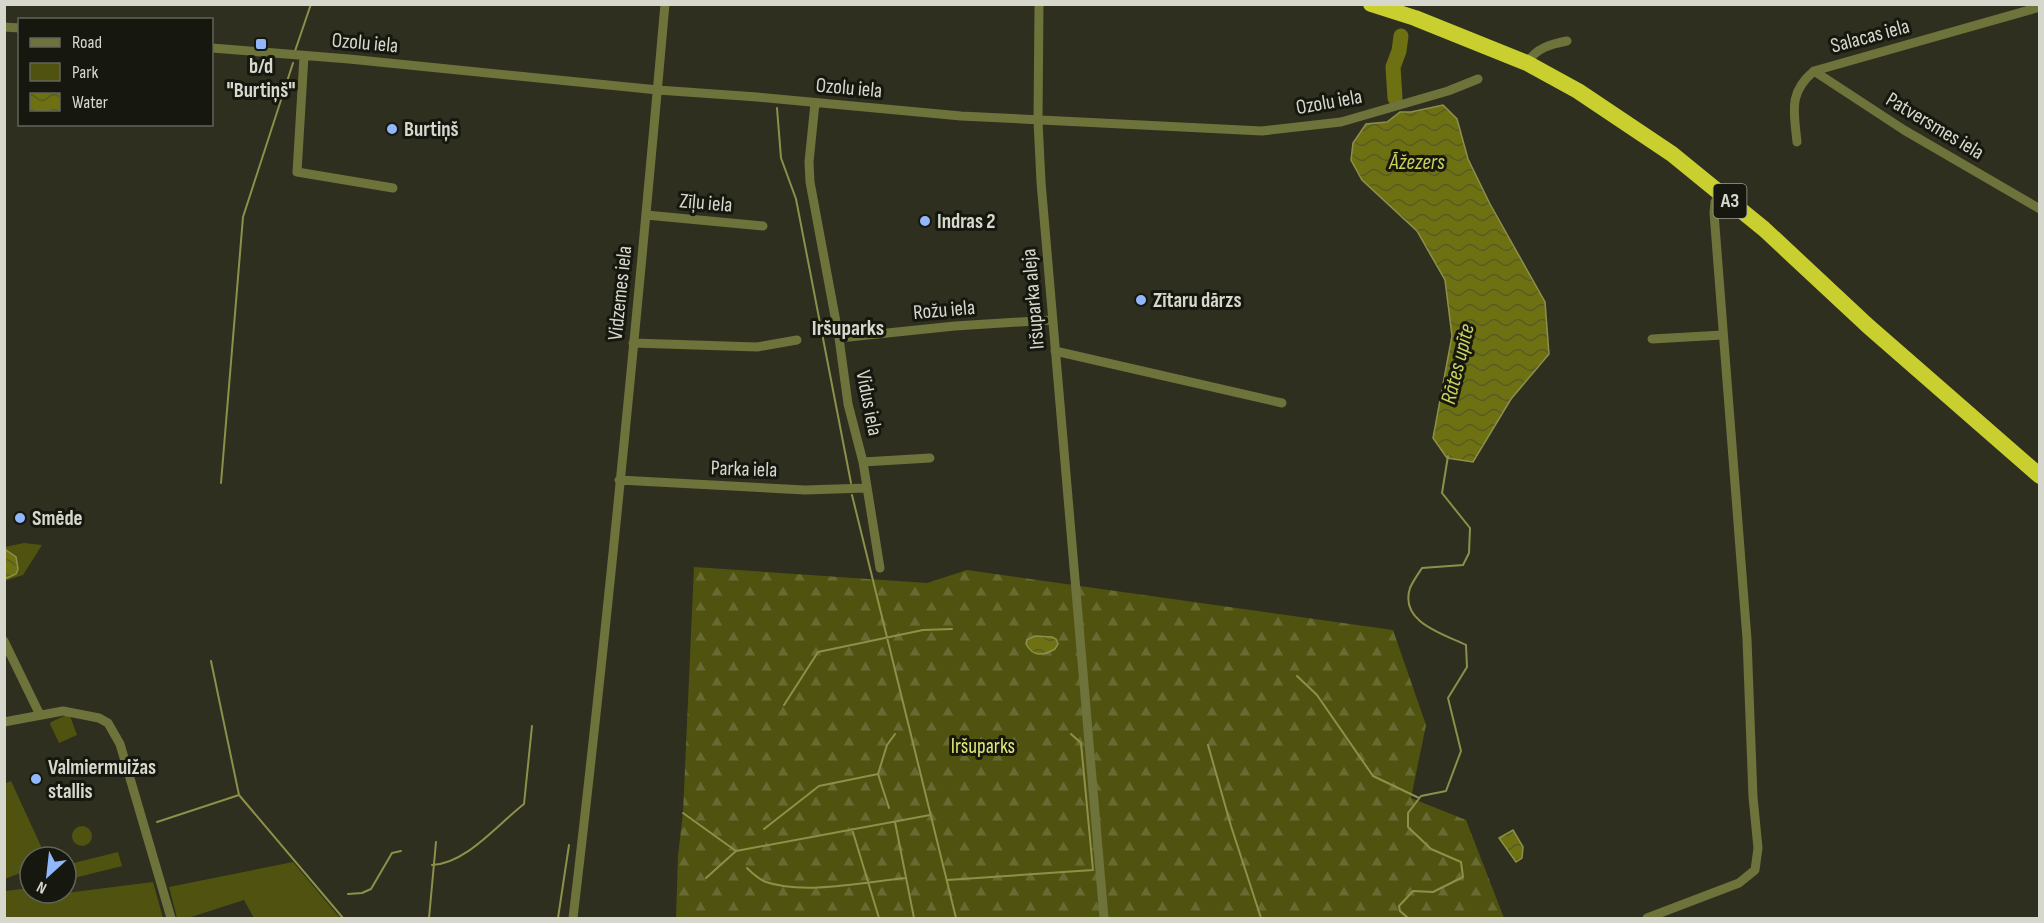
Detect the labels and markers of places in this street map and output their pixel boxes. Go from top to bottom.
marker: b/d "Burtiņš" [254,37,268,51]
place label: b/d "Burtiņš" [226,54,296,103]
place label: Burtiņš [404,117,459,142]
marker: Burtiņš [385,122,399,136]
place label: Indras 2 [937,209,996,234]
marker: Indras 2 [918,214,932,228]
place label: Zītaru dārzs [1153,288,1242,313]
marker: Zītaru dārzs [1134,293,1148,307]
place label: Smēde [32,506,83,531]
marker: Smēde [13,511,27,525]
place label: Valmiermuižas stallis [48,755,156,804]
marker: Valmiermuižas stallis [29,772,43,786]

